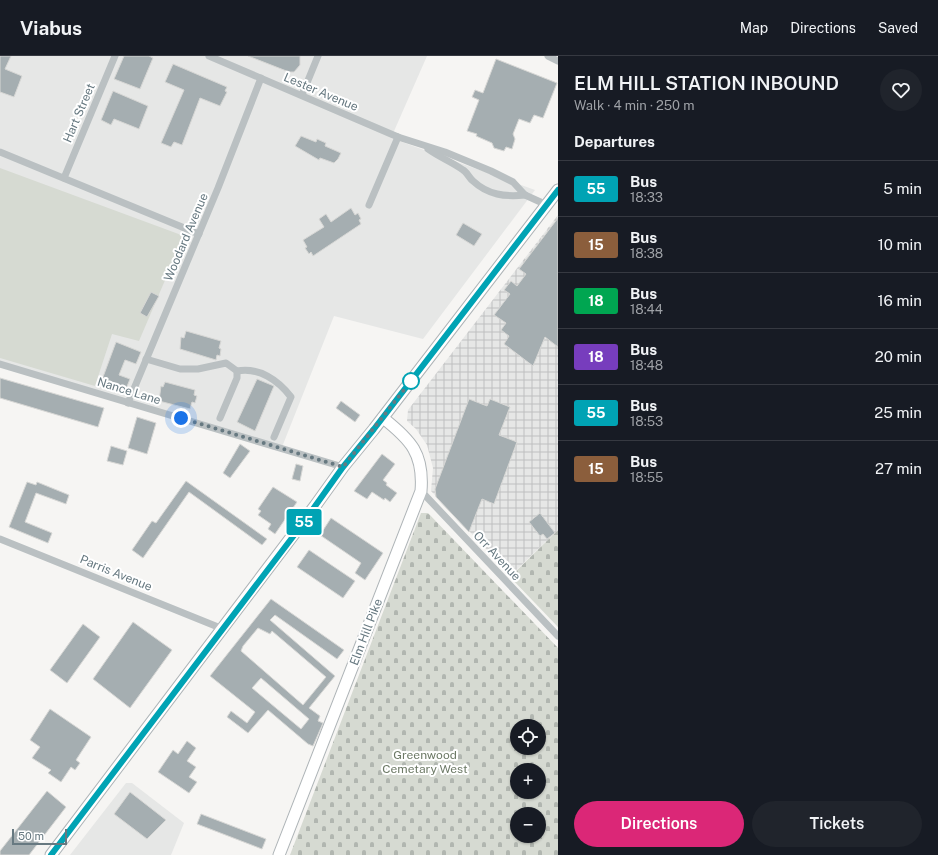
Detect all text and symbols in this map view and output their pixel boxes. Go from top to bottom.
text: Viabus [20,17,82,39]
text: Map [740,20,768,36]
text: Directions [790,20,856,36]
text: Saved [878,20,918,36]
button: heart [880,69,922,111]
street label: Lester Avenue [282,70,361,114]
text: ELM HILL STATION INBOUND [574,72,839,94]
street label: Hart Street [60,81,98,145]
text: Walk · 4 min · 250 m [574,98,694,113]
text: Departures [574,133,655,150]
text: Bus [630,173,657,190]
text: 5 min [883,180,922,197]
text: 55 [587,181,605,197]
text: 18:33 [630,190,663,205]
street label: Woodard Avenue [161,191,211,283]
text: Bus [630,229,657,246]
text: 10 min [878,236,922,253]
text: 15 [588,237,604,253]
text: 18:38 [630,246,663,261]
text: Bus [630,285,657,302]
text: 16 min [877,292,922,309]
text: 18 [588,293,604,309]
text: 18:44 [630,302,663,317]
text: Bus [630,341,657,358]
text: 20 min [875,348,922,365]
text: 18 [588,349,604,365]
text: 18:48 [630,358,663,373]
unlabelled marker [402,372,420,390]
street label: Nance Lane [95,375,163,407]
text: Bus [630,397,657,414]
text: 25 min [874,404,922,421]
text: 55 [587,405,605,421]
your location [171,408,191,428]
text: 18:53 [630,414,663,429]
text: Bus [630,453,657,470]
text: 27 min [875,460,922,477]
text: 15 [588,461,604,477]
text: 18:55 [630,470,663,485]
line badge: 55 [286,509,322,535]
text: 55 [295,514,313,530]
street label: Orr Avenue [471,528,523,584]
street label: Parris Avenue [78,552,154,594]
street label: Elm Hill Pike [347,596,385,667]
map controls [510,719,546,843]
button: locate [510,719,546,755]
park label: Greenwood Cemetary West [382,748,468,776]
button: + [510,763,546,799]
button: Directions [574,801,744,847]
button: Tickets [752,801,922,847]
button: − [510,807,546,843]
scale bar [12,827,67,846]
text: 50 m [18,830,44,842]

